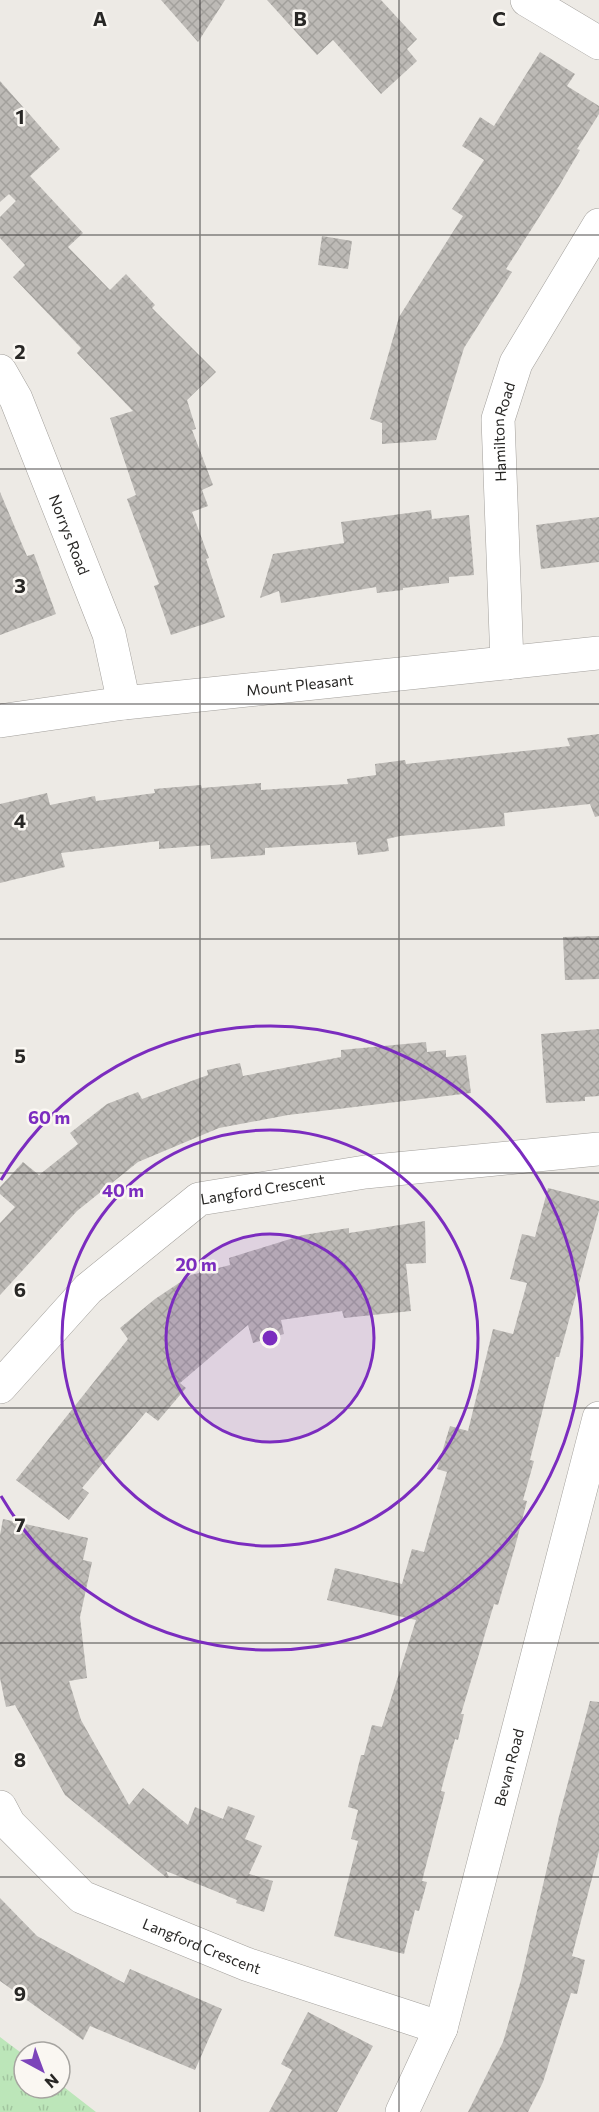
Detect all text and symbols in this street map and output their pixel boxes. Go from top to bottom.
text: A [93,6,107,30]
text: B [293,6,307,30]
text: C [492,6,506,30]
text: 1 [15,104,25,128]
text: 2 [14,339,26,363]
street label: Hamilton Road [489,380,518,482]
street label: Norrys Road [46,492,94,577]
text: 3 [14,573,26,597]
street label: Mount Pleasant [245,670,354,699]
text: 4 [14,808,26,832]
text: 5 [14,1043,26,1067]
text: 60 m [28,1106,70,1128]
street label: Langford Crescent [199,1170,326,1208]
text: 40 m [102,1179,144,1201]
text: 20 m [175,1253,217,1275]
text: 6 [14,1277,26,1301]
centre of rings [260,1328,280,1348]
text: 7 [15,1512,26,1536]
street label: Bevan Road [490,1727,527,1808]
text: 8 [14,1747,26,1771]
street label: Langford Crescent [140,1914,263,1977]
text: 9 [14,1981,26,2005]
north arrow [12,2040,72,2100]
text: N [41,2071,63,2093]

